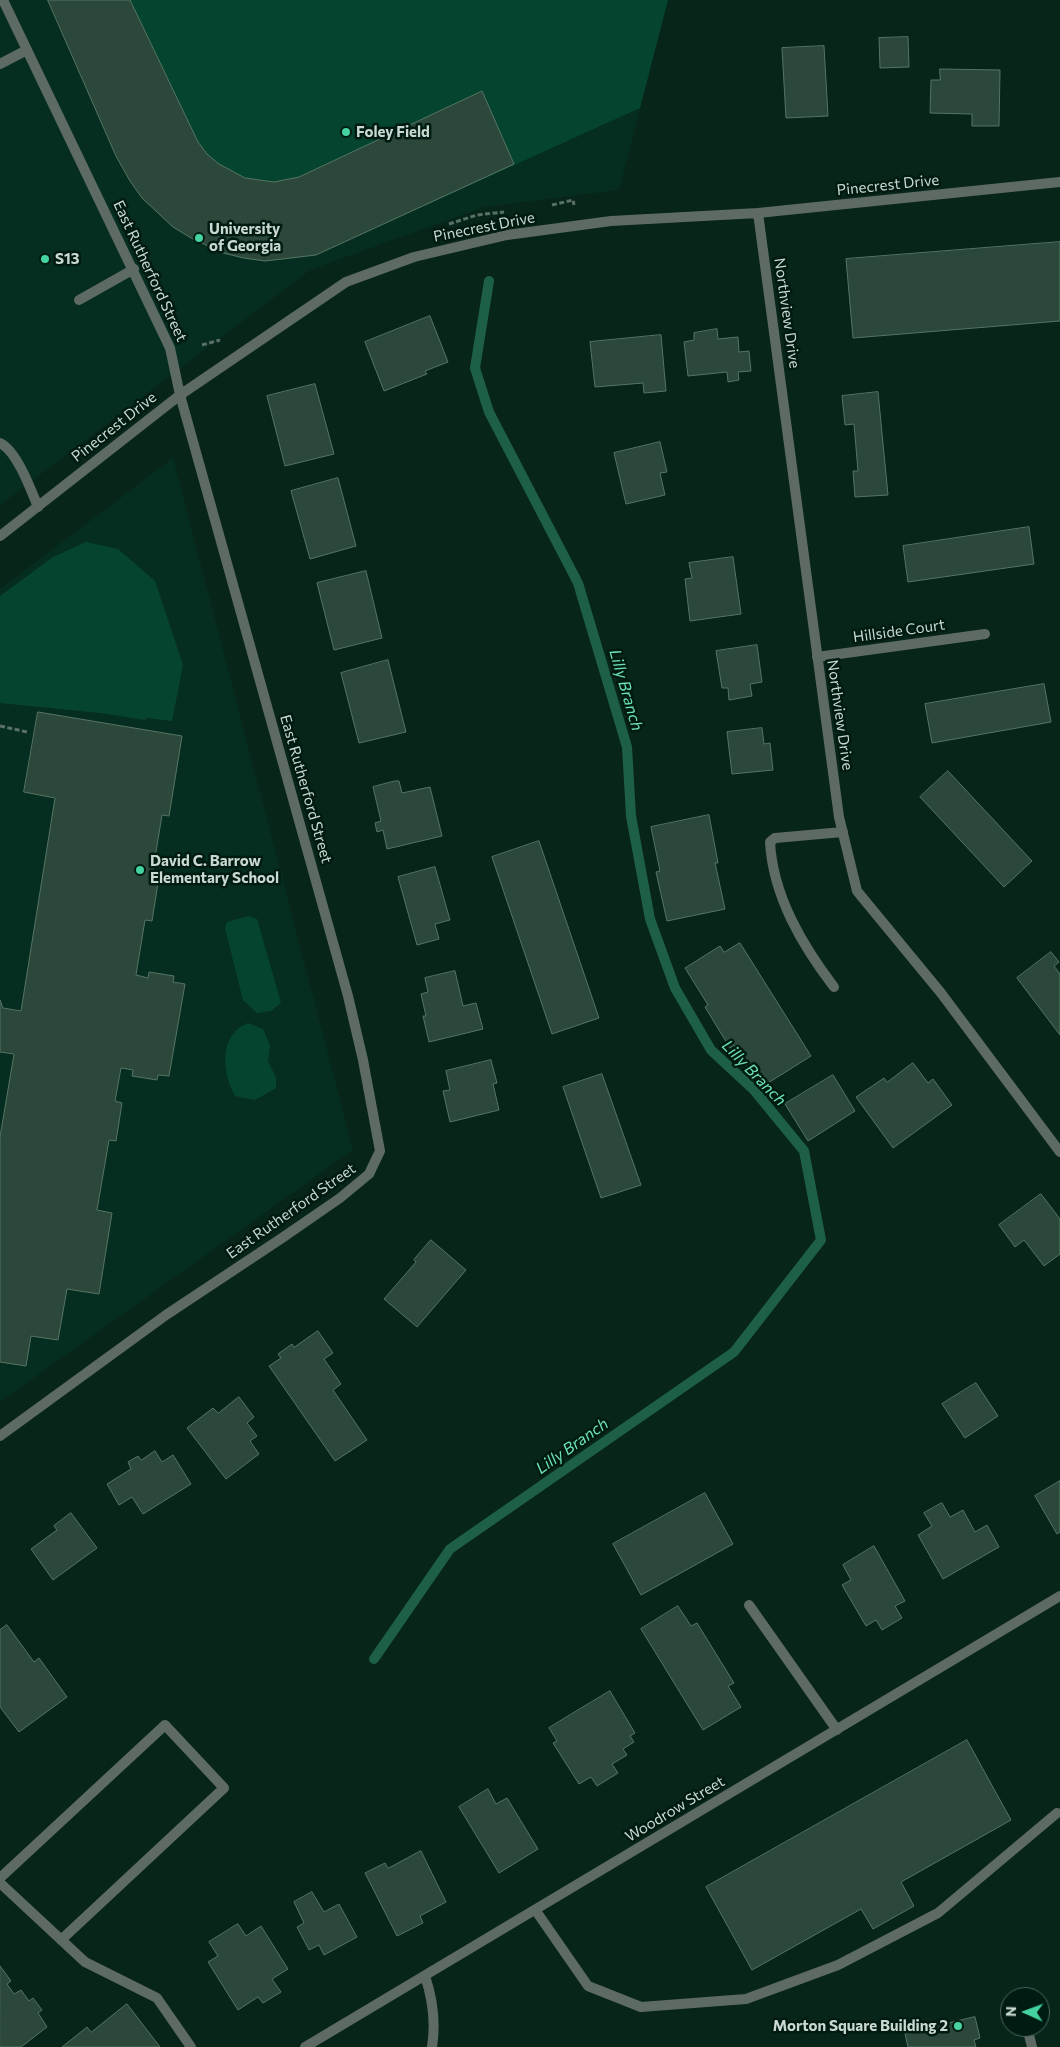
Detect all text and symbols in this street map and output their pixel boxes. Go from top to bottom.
place label: Foley Field [356,123,430,141]
marker: Foley Field [340,126,352,138]
street label: Pinecrest Drive [836,171,940,199]
street label: East Rutherford Street [109,198,191,344]
street label: Pinecrest Drive [432,208,536,246]
place label: University of Georgia [209,220,281,255]
marker: University of Georgia [193,232,205,244]
place label: S13 [55,250,80,268]
marker: S13 [39,253,51,265]
street label: Northview Drive [770,257,804,369]
street label: Pinecrest Drive [68,388,160,466]
street label: Hillside Court [852,616,946,646]
water label: Lilly Branch [605,647,647,733]
street label: Northview Drive [823,659,857,771]
street label: East Rutherford Street [276,713,336,865]
place label: David C. Barrow Elementary School [150,852,279,887]
marker: David C. Barrow Elementary School [134,864,146,876]
water label: Lilly Branch [718,1036,790,1110]
street label: East Rutherford Street [223,1160,359,1262]
water label: Lilly Branch [532,1414,612,1478]
street label: Woodrow Street [622,1772,728,1846]
north arrow [1000,1987,1050,2037]
text: N [1002,2006,1019,2017]
place label: Morton Square Building 2 [773,2017,948,2035]
marker: Morton Square Building 2 [952,2020,964,2032]

